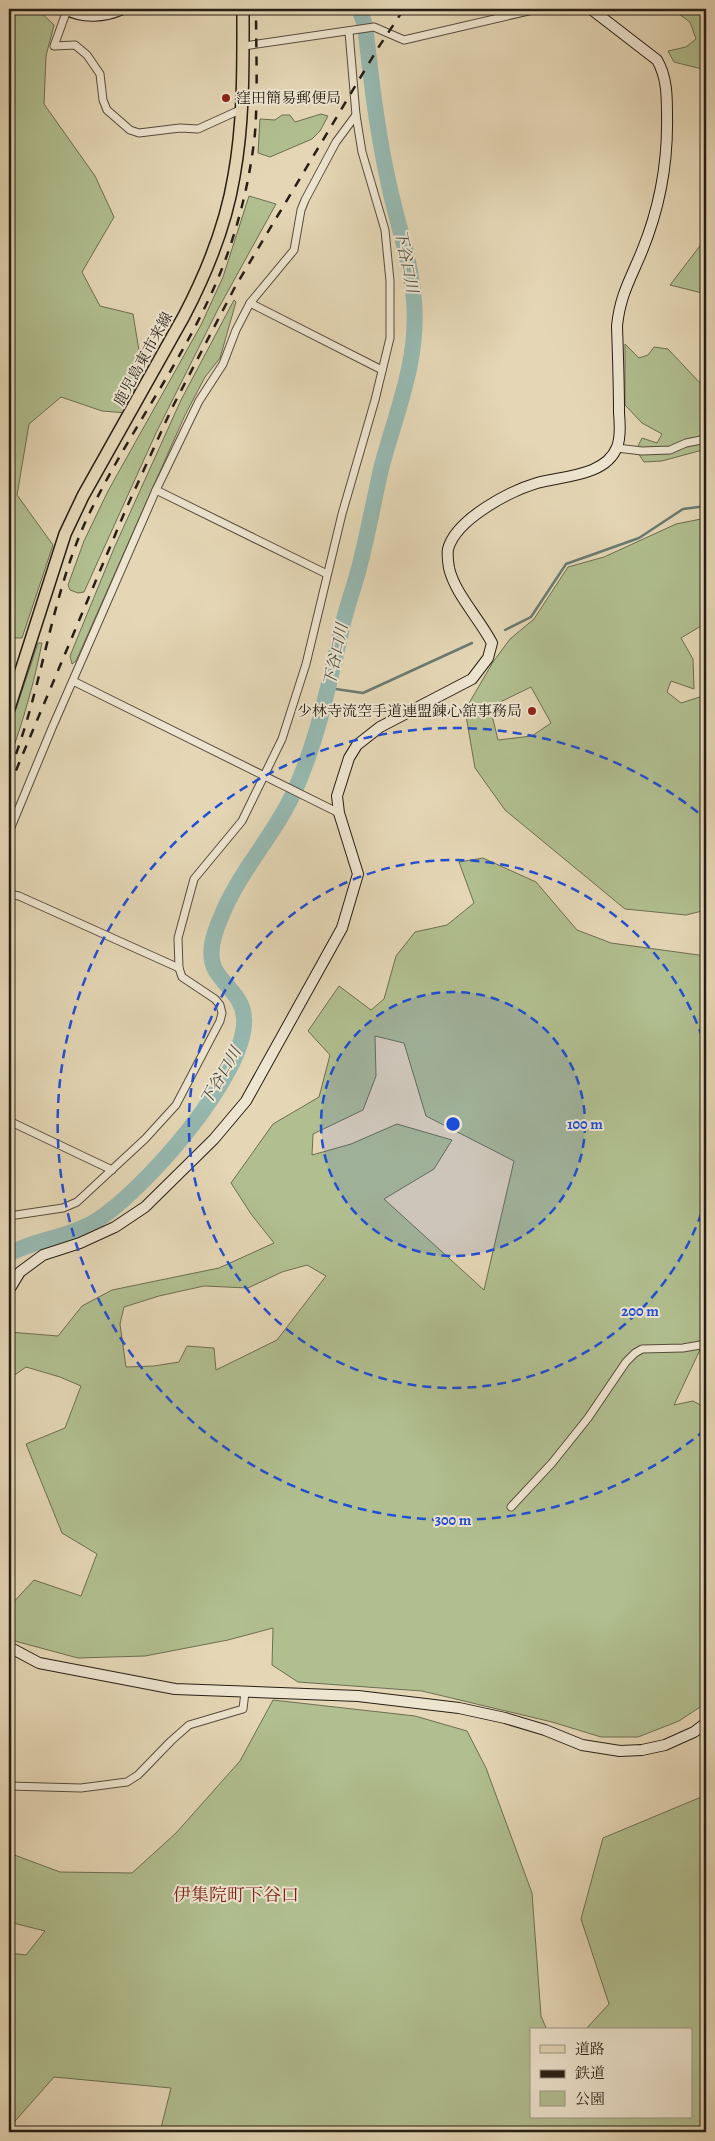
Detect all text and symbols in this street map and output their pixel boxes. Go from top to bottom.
place label: 窪田簡易郵便局 [236,88,341,108]
marker: 窪田簡易郵便局 [220,92,232,104]
water label: 下谷口川 [389,227,423,296]
street label: 鹿児島東市来線 [109,308,177,410]
water label: 下谷口川 [319,619,354,689]
place label: 少林寺流空手道連盟錬心舘事務局 [297,701,522,721]
marker: 少林寺流空手道連盟錬心舘事務局 [526,705,538,717]
water label: 下谷口川 [195,1041,248,1109]
text: 100 m [567,1114,603,1134]
centre of rings [444,1115,462,1133]
text: 200 m [621,1301,659,1321]
text: 300 m [435,1510,472,1530]
district label: 伊集院町下谷口 [173,1883,299,1907]
legend [530,2028,692,2118]
text: 道路 [575,2039,605,2059]
text: 鉄道 [575,2063,605,2083]
text: 公園 [575,2089,605,2109]

